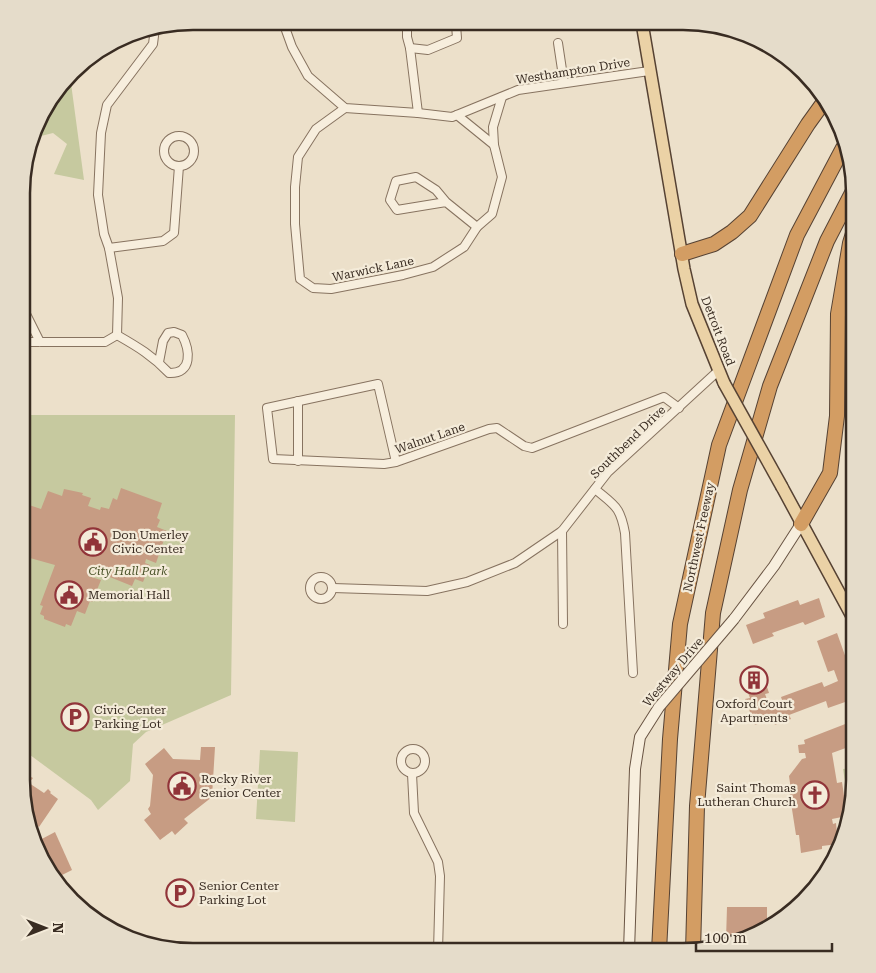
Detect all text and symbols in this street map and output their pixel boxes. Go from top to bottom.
street label: Westhampton Drive [515,55,631,87]
street label: Warwick Lane [331,253,415,284]
street label: Detroit Road [698,294,738,368]
street label: Southbend Drive [588,402,669,481]
street label: Walnut Lane [393,419,467,456]
street label: Northwest Freeway [681,480,718,593]
public building icon: Don Umerley Civic Center [78,527,108,557]
place label: Don Umerley Civic Center [112,528,190,556]
park label: City Hall Park [88,564,168,578]
public building icon: Memorial Hall [54,580,84,610]
place label: Memorial Hall [88,588,170,602]
street label: Westway Drive [640,634,706,709]
building icon: Oxford Court Apartments [739,665,769,695]
place label: Oxford Court Apartments [715,697,793,725]
parking icon: Civic Center Parking Lot [60,702,90,732]
place label: Civic Center Parking Lot [94,703,166,731]
public building icon: Rocky River Senior Center [167,771,197,801]
place label: Rocky River Senior Center [201,772,281,800]
church icon: Saint Thomas Lutheran Church [800,780,830,810]
place label: Saint Thomas Lutheran Church [697,781,796,809]
parking icon: Senior Center Parking Lot [165,878,195,908]
place label: Senior Center Parking Lot [199,879,279,907]
north arrow [20,903,70,953]
scale bar [696,920,832,952]
text: N [50,923,66,934]
text: 100 m [704,929,747,947]

